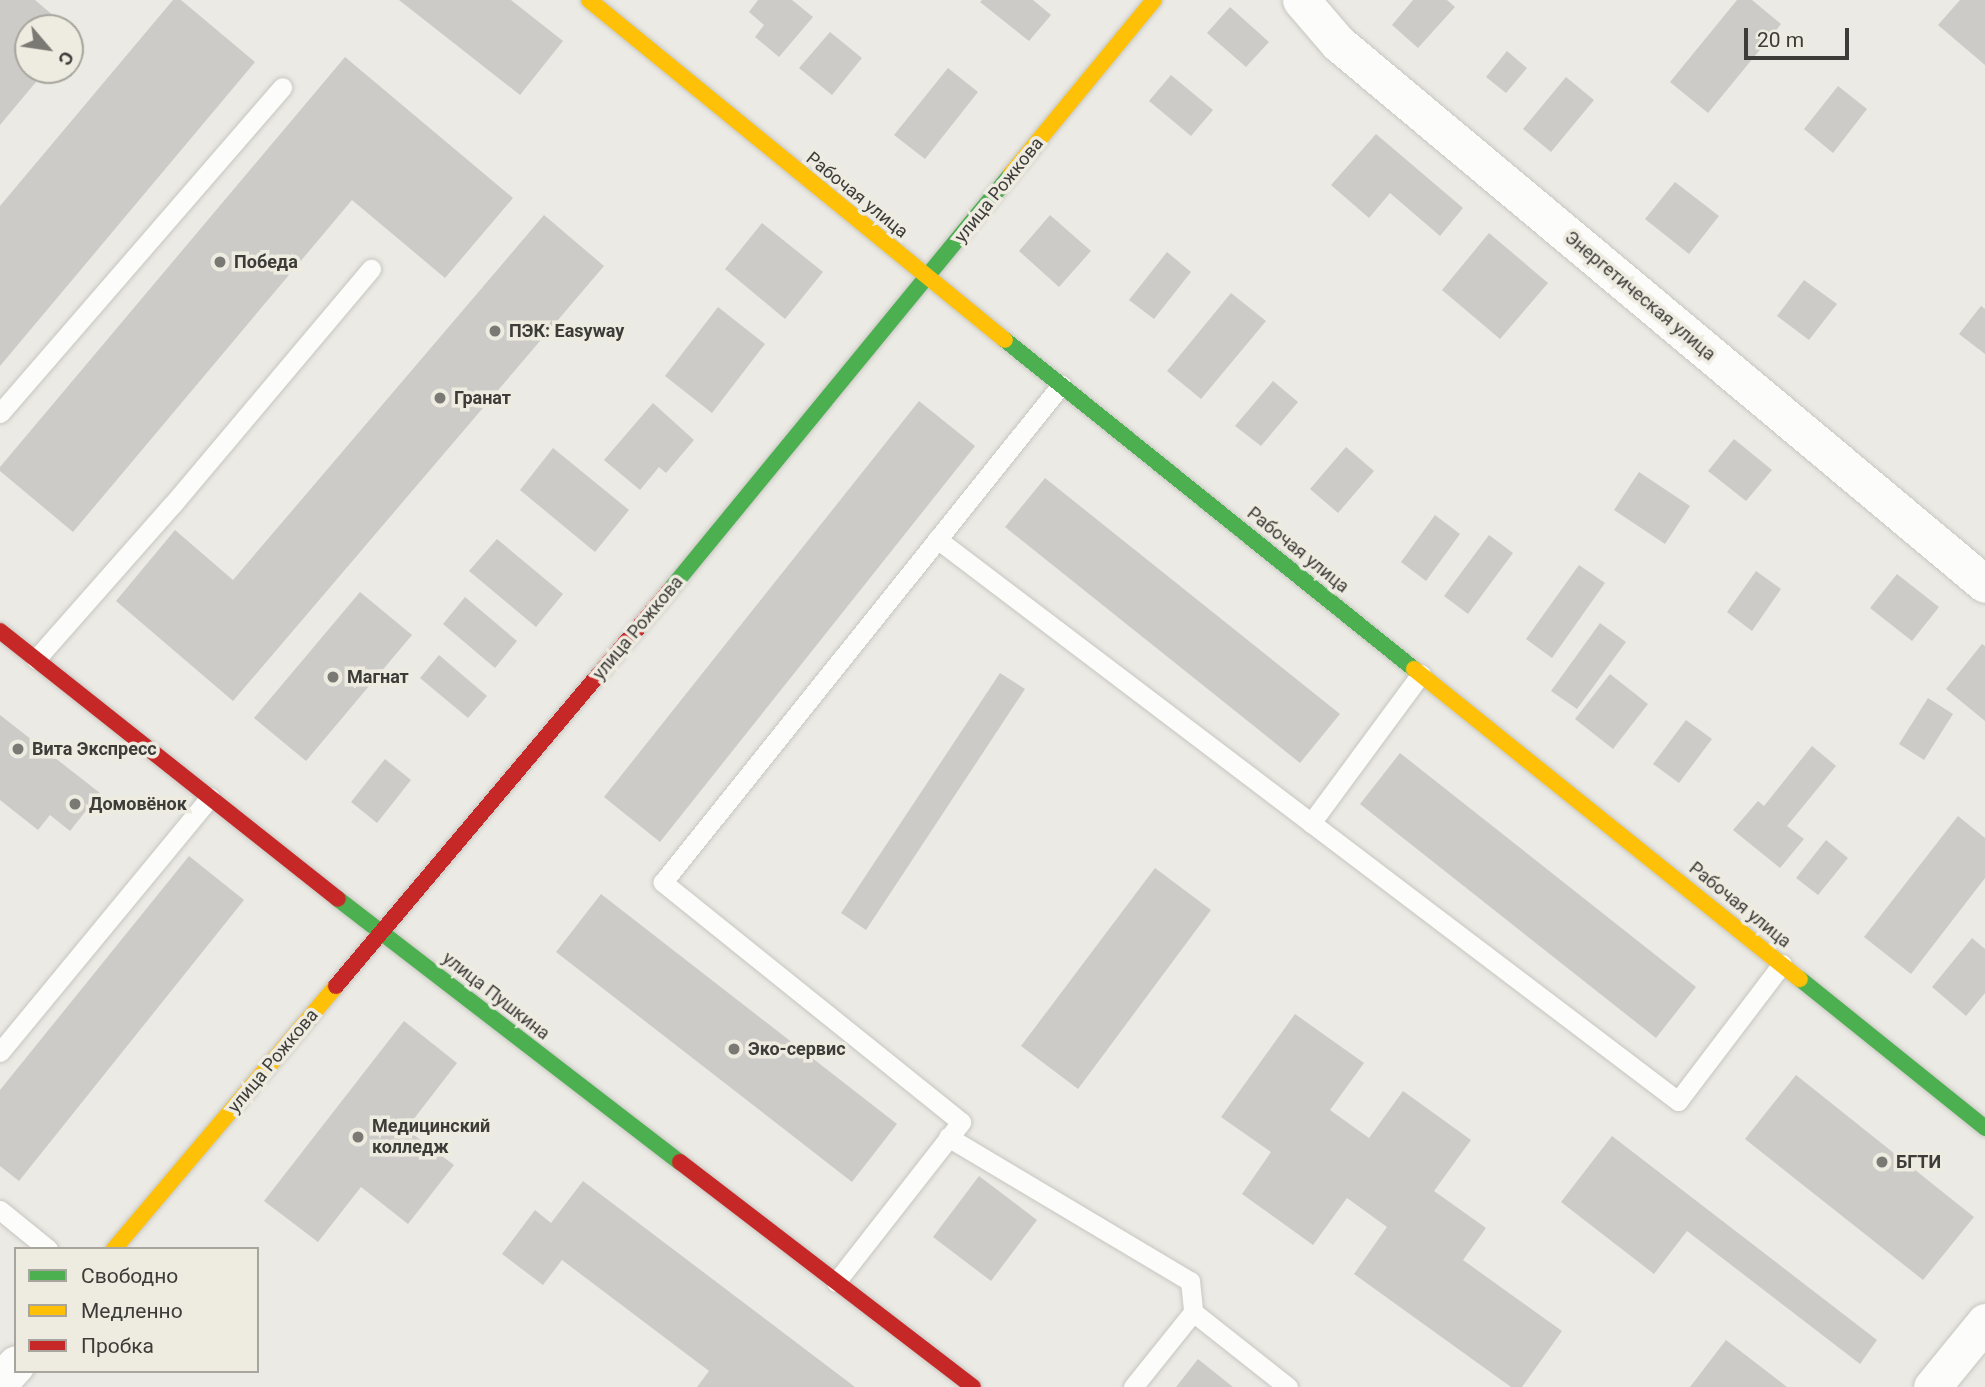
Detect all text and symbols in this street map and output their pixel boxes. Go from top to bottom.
north arrow [14,14,84,84]
scale bar [1747,14,1852,58]
text: 20 m [1757,28,1804,52]
text: С [53,47,79,69]
street label: улица Рожкова [950,133,1048,247]
street label: Рабочая улица [802,147,912,243]
street label: Энергетическая улица [1560,227,1720,365]
place label: Победа [234,251,298,273]
marker: Победа [212,254,228,270]
place label: ПЭК: Easyway [509,320,624,342]
marker: ПЭК: Easyway [487,323,503,339]
place label: Гранат [454,387,511,409]
marker: Гранат [432,390,448,406]
street label: Рабочая улица [1243,502,1353,598]
street label: улица Рожкова [588,572,688,684]
place label: Магнат [347,666,409,688]
marker: Магнат [325,669,341,685]
place label: Вита Экспресс [32,738,157,760]
marker: Вита Экспресс [10,741,26,757]
place label: Домовёнок [89,793,187,815]
marker: Домовёнок [67,796,83,812]
street label: Рабочая улица [1685,857,1795,953]
street label: улица Пушкина [438,947,554,1045]
street label: улица Рожкова [223,1005,323,1117]
place label: Эко-сервис [748,1038,846,1060]
marker: Эко-сервис [726,1041,742,1057]
place label: Медицинский колледж [372,1116,490,1158]
marker: Медицинский колледж [350,1129,366,1145]
place label: БГТИ [1896,1151,1941,1173]
marker: БГТИ [1874,1154,1890,1170]
legend [14,1247,259,1373]
text: Свободно [81,1264,178,1288]
text: Медленно [81,1299,183,1323]
text: Пробка [81,1334,154,1358]

